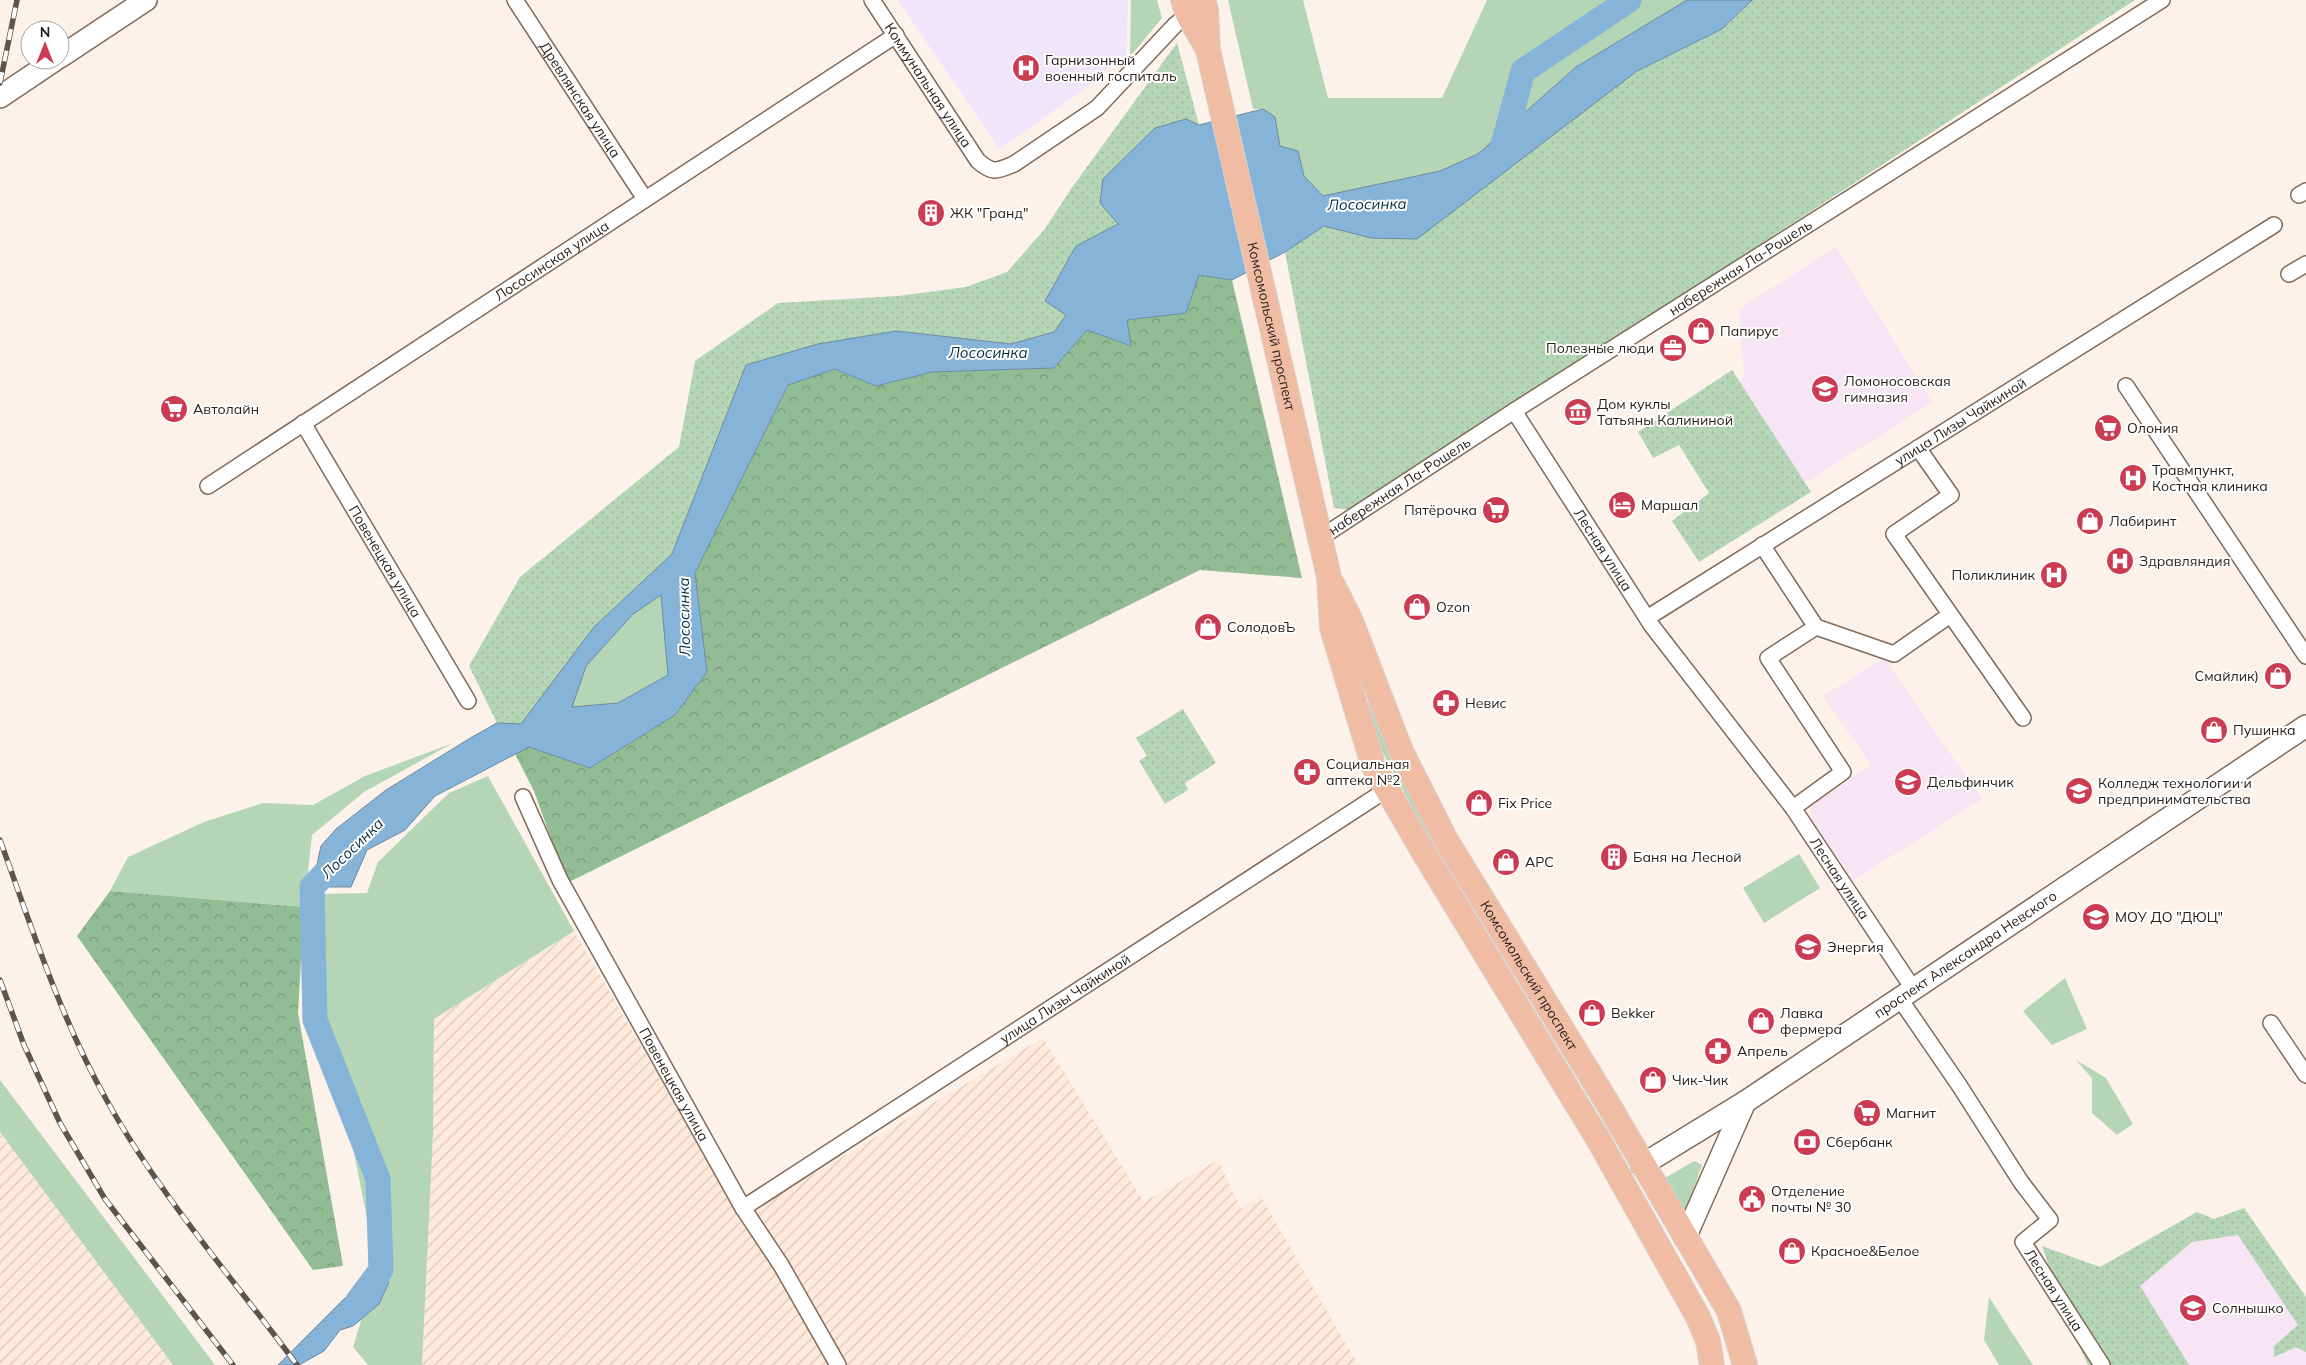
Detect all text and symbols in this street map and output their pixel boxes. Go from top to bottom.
street label: Коммунальная улица [881,19,976,151]
north arrow [20,20,70,70]
text: N [40,23,50,41]
street label: Древлянская улица [536,38,625,161]
place label: Гарнизонный военный госпиталь [1045,51,1177,85]
hospital icon: Гарнизонный военный госпиталь [1011,53,1041,83]
water label: Лососинка [1326,194,1407,214]
building icon: ЖК "Гранд" [916,198,946,228]
place label: ЖК "Гранд" [950,204,1028,222]
street label: набережная Ла-Рошель [1665,215,1816,319]
street label: Лососинская улица [491,217,612,305]
street label: Комсомольский проспект [1243,240,1300,413]
shop icon: Папирус [1686,316,1716,346]
place label: Папирус [1720,322,1779,340]
office icon: Полезные люди [1658,333,1688,363]
place label: Полезные люди [1546,339,1654,357]
water label: Лососинка [947,343,1028,362]
place label: Ломоносовская гимназия [1844,372,1951,406]
street label: улица Лизы Чайкиной [1891,373,2030,469]
school or university icon: Ломоносовская гимназия [1810,374,1840,404]
supermarket icon: Автолайн [159,394,189,424]
place label: Дом куклы Татьяны Калининой [1597,395,1733,429]
museum icon: Дом куклы Татьяны Калининой [1563,397,1593,427]
place label: Автолайн [193,400,259,418]
supermarket icon: Олония [2093,413,2123,443]
place label: Олония [2127,419,2178,437]
street label: набережная Ла-Рошель [1325,433,1474,539]
place label: Травмпункт, Костная клиника [2152,461,2268,495]
hospital icon: Травмпункт, Костная клиника [2118,463,2148,493]
hotel icon: Маршал [1607,490,1637,520]
supermarket icon: Пятёрочка [1481,495,1511,525]
place label: Маршал [1641,496,1698,514]
place label: Пятёрочка [1404,501,1477,519]
street label: Повенецкая улица [345,502,425,621]
street label: Лесная улица [1570,505,1636,595]
shop icon: Лабиринт [2075,506,2105,536]
place label: Лабиринт [2109,512,2177,530]
hospital icon: Здравляндия [2105,546,2135,576]
place label: Здравляндия [2139,552,2230,570]
hospital icon: Поликлиник [2039,560,2069,590]
place label: Поликлиник [1951,566,2035,584]
water label: Лососинка [674,577,694,658]
shop icon: Ozon [1402,592,1432,622]
place label: Ozon [1436,598,1470,616]
shop icon: СолодовЪ [1193,612,1223,642]
place label: СолодовЪ [1227,618,1296,636]
shop icon: Смайлик) [2263,661,2293,691]
place label: Смайлик) [2195,667,2259,685]
pharmacy icon: Невис [1431,688,1461,718]
place label: Невис [1465,694,1507,712]
shop icon: Пушинка [2199,715,2229,745]
place label: Пушинка [2233,721,2296,739]
place label: Социальная аптека №2 [1326,755,1410,789]
pharmacy icon: Социальная аптека №2 [1292,757,1322,787]
school or university icon: Дельфинчик [1893,767,1923,797]
place label: Дельфинчик [1927,773,2014,791]
place label: Колледж технологии и предпринимательства [2098,774,2252,808]
school or university icon: Колледж технологии и предпринимательства [2064,776,2094,806]
shop icon: Fix Price [1464,788,1494,818]
place label: Fix Price [1498,794,1552,812]
water label: Лососинка [316,814,387,883]
street label: Лесная улица [1806,834,1873,923]
building icon: Баня на Лесной [1599,842,1629,872]
shop icon: АРС [1491,847,1521,877]
place label: Баня на Лесной [1633,848,1742,866]
place label: АРС [1525,853,1554,871]
street label: проспект Александра Невского [1870,887,2060,1022]
street label: Комсомольский проспект [1476,897,1582,1054]
school or university icon: МОУ ДО "ДЮЦ" [2081,902,2111,932]
place label: МОУ ДО "ДЮЦ" [2115,908,2223,926]
school or university icon: Энергия [1793,932,1823,962]
place label: Энергия [1827,938,1884,956]
street label: улица Лизы Чайкиной [996,950,1134,1048]
shop icon: Bekker [1577,998,1607,1028]
place label: Bekker [1611,1004,1656,1022]
place label: Лавка фермера [1780,1004,1842,1038]
shop icon: Лавка фермера [1746,1006,1776,1036]
street label: Повенецкая улица [635,1024,713,1144]
pharmacy icon: Апрель [1703,1036,1733,1066]
place label: Апрель [1737,1042,1788,1060]
shop icon: Чик-Чик [1638,1065,1668,1095]
place label: Чик-Чик [1672,1071,1729,1089]
supermarket icon: Магнит [1852,1098,1882,1128]
place label: Магнит [1886,1104,1936,1122]
bank icon: Сбербанк [1792,1127,1822,1157]
place label: Сбербанк [1826,1133,1893,1151]
place label: Отделение почты № 30 [1771,1182,1851,1216]
public building icon: Отделение почты № 30 [1737,1184,1767,1214]
shop icon: Красное&Белое [1777,1236,1807,1266]
place label: Красное&Белое [1811,1242,1920,1260]
street label: Лесная улица [2021,1245,2087,1335]
school or university icon: Солнышко [2178,1293,2208,1323]
place label: Солнышко [2212,1299,2284,1317]

